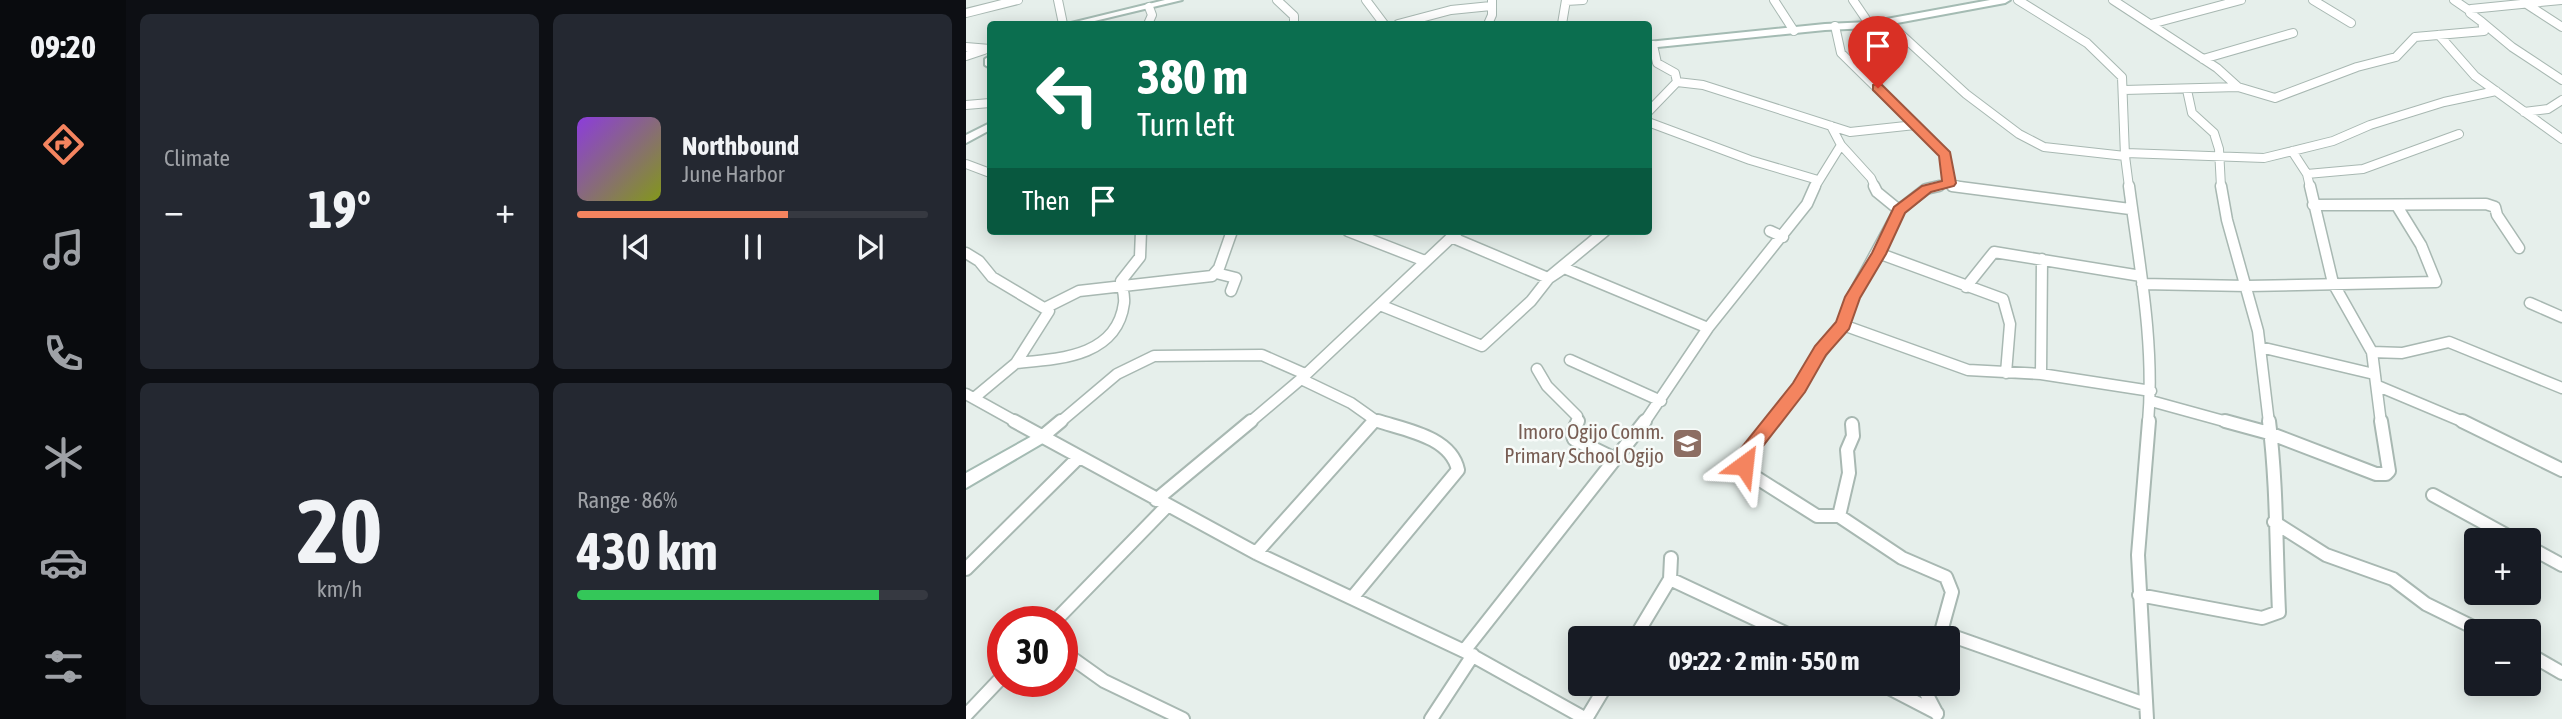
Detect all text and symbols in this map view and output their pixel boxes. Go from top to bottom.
pin [1848,16,1908,88]
icon: arrive [1859,27,1897,65]
text: 09:20 [30,28,96,65]
text: 380 m [1137,48,1248,104]
icon: left [1022,49,1113,140]
text: Turn left [1137,106,1235,143]
icon: directions [39,120,88,169]
text: Northbound [682,131,799,161]
text: Climate [164,145,230,171]
text: June Harbor [682,161,785,187]
text: 19° [308,179,371,239]
icon: arrive [1084,182,1122,220]
text: Then [1022,186,1070,216]
text: − [164,188,184,231]
text: + [495,188,515,231]
icon: music [39,225,88,274]
icon: previous [617,228,655,266]
icon: pause [734,228,772,266]
icon: next [851,228,889,266]
icon: phone [39,329,88,378]
place label: Imoro Ogijo Comm. Primary School Ogijo [1504,419,1664,467]
school or university icon: Imoro Ogijo Comm. Primary School Ogijo [1670,427,1704,461]
position arrow [1707,428,1781,502]
icon: climate [39,433,88,482]
text: 20 [297,478,382,582]
text: Range · 86% [577,487,677,513]
text: 430 km [577,521,718,581]
map controls [2464,528,2541,696]
button: + [2464,528,2541,605]
icon: car [39,538,88,587]
text: km/h [317,576,362,602]
speed limit sign: 30 [987,606,1078,697]
button: − [2464,619,2541,696]
icon: filters [39,642,88,691]
text: 09:22 · 2 min · 550 m [1669,646,1859,676]

